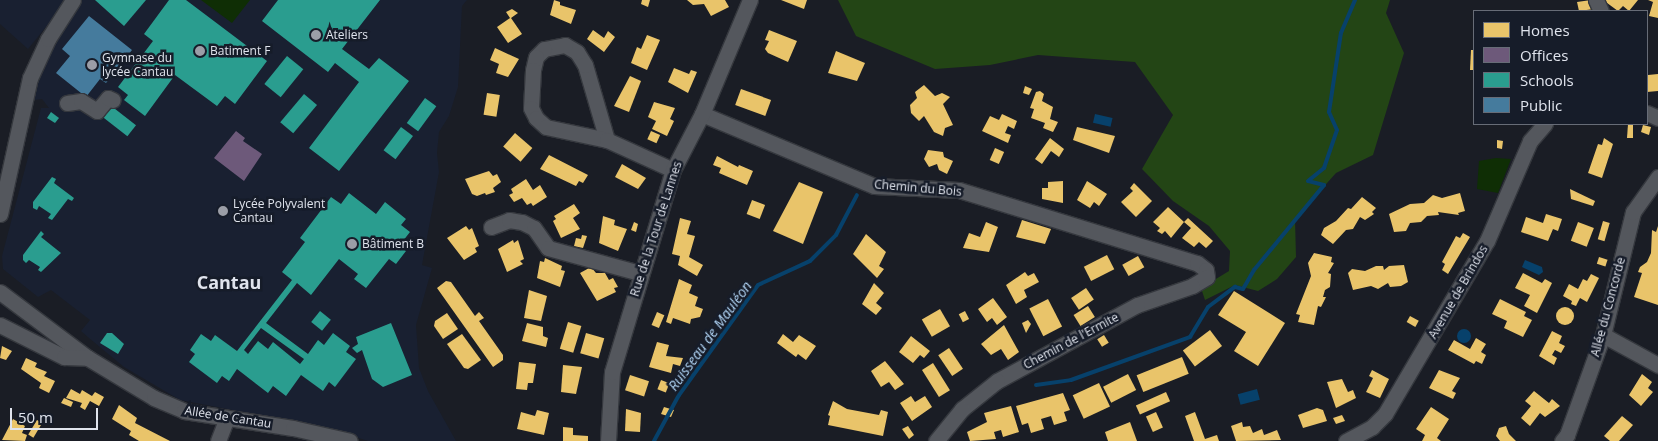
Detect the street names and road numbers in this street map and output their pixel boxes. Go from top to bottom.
street label: Rue de la Tour de Lannes [627,160,685,298]
street label: Chemin du Bois [874,177,962,199]
street label: Avenue de Brindos [1425,243,1491,341]
street label: Allée du Concorde [1588,256,1628,358]
street label: Chemin de l'Ermite [1021,310,1121,372]
street label: Allée de Cantau [184,403,272,431]

